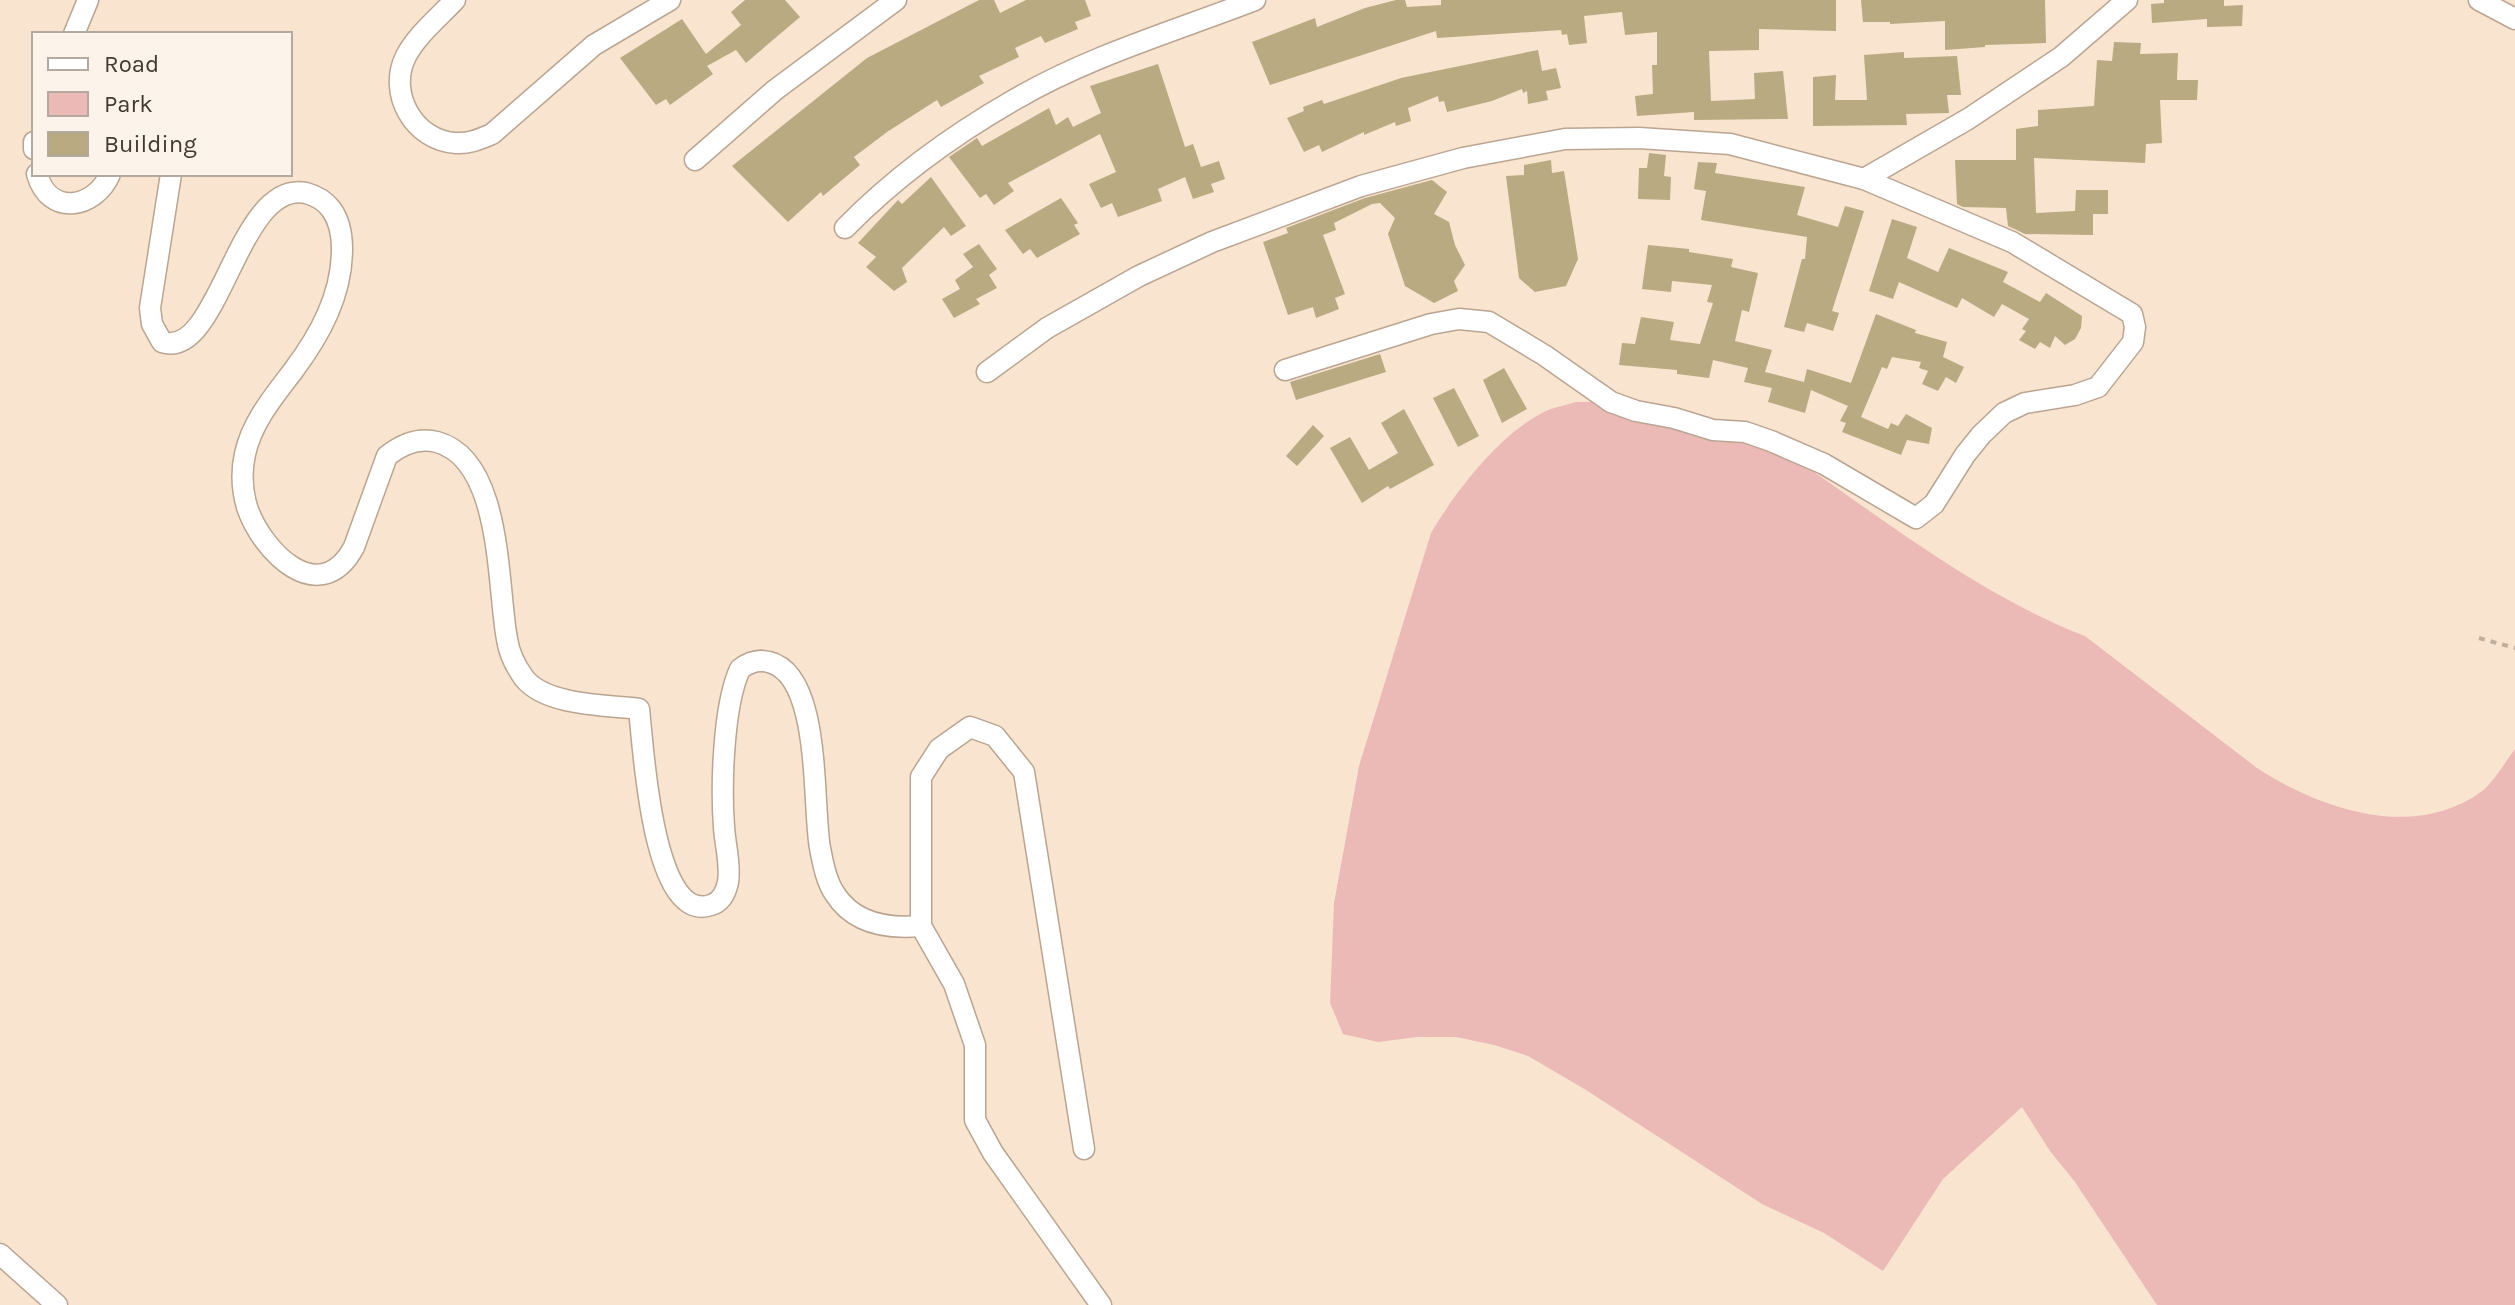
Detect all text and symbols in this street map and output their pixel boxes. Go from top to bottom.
legend [32,32,292,176]
text: Road [104,50,159,78]
text: Park [104,90,153,118]
text: Building [104,130,197,158]

